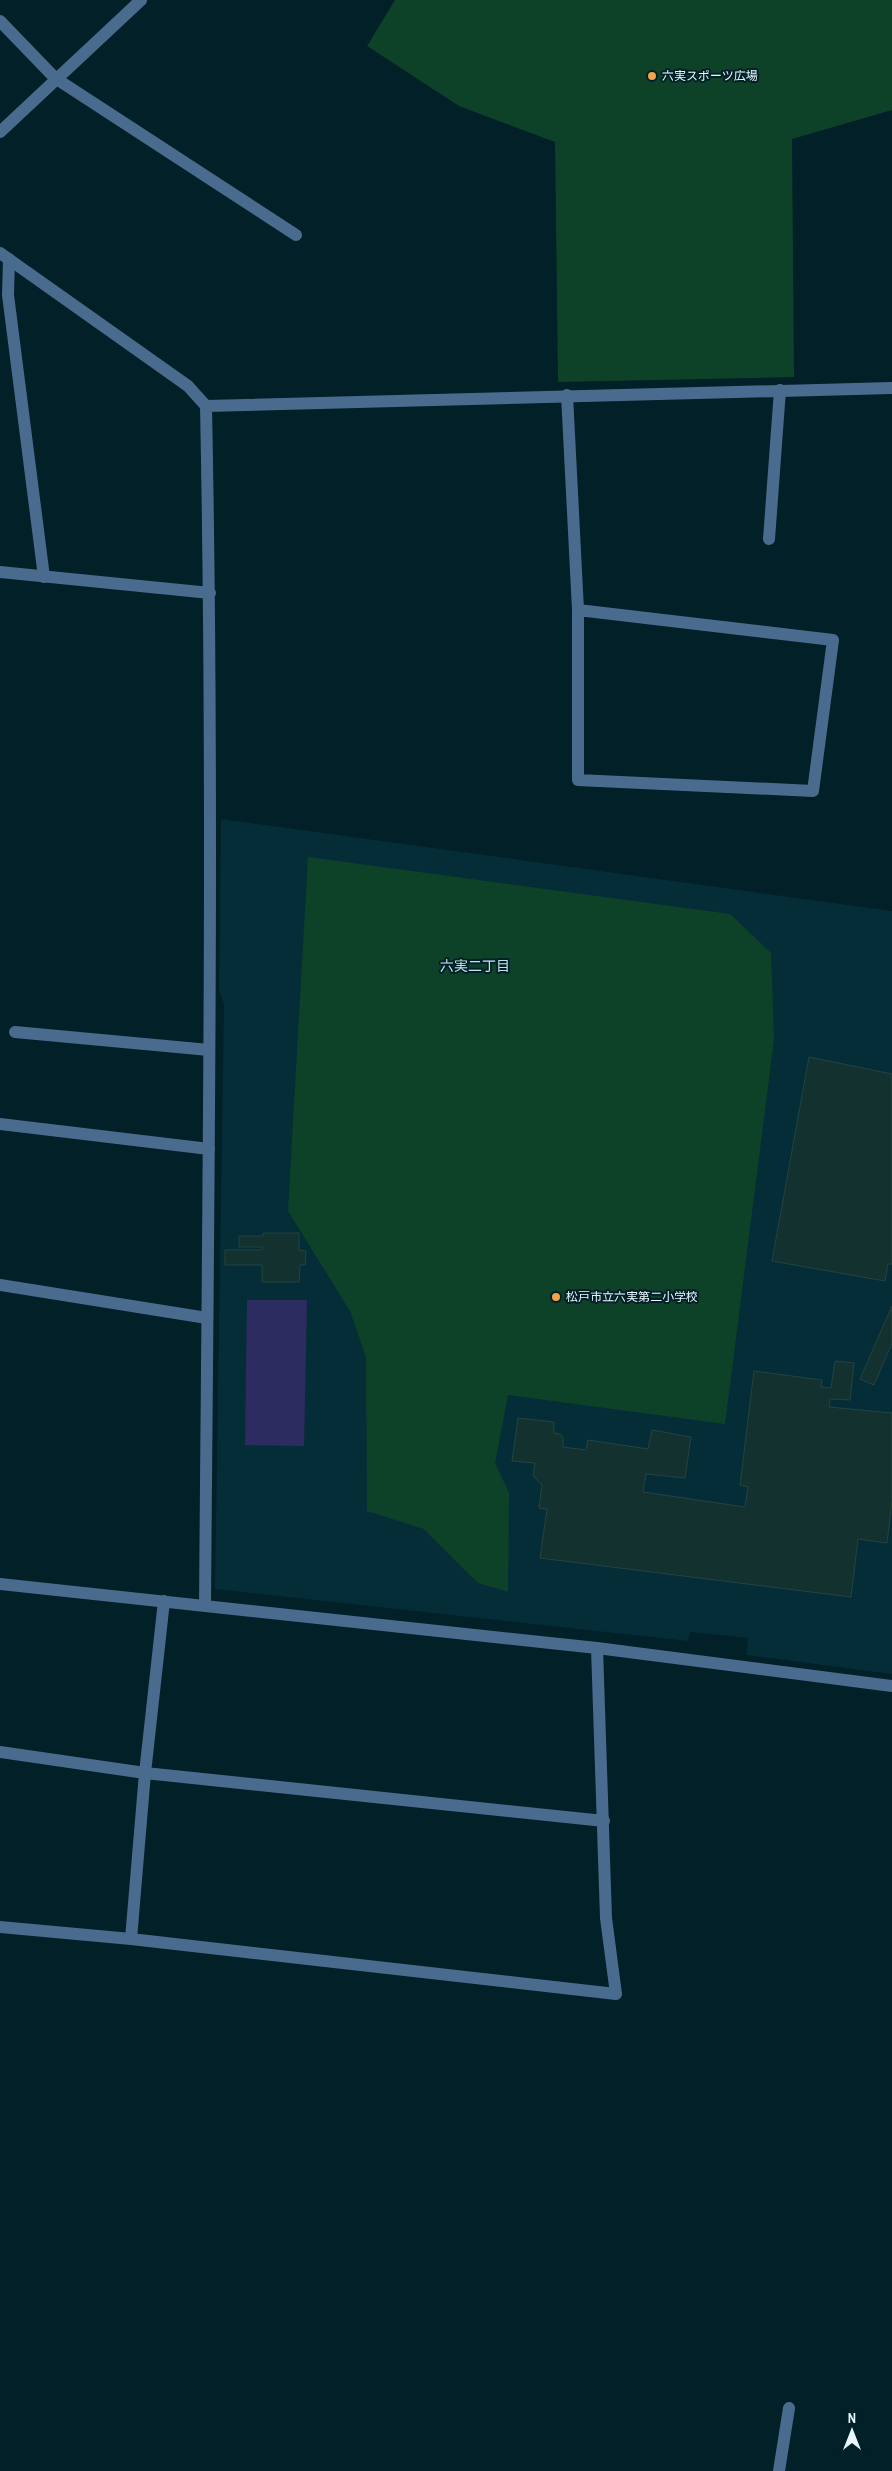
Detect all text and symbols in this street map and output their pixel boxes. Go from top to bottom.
place label: 六実スポーツ広場 [662,68,758,84]
marker: 六実スポーツ広場 [646,70,658,82]
district label: 六実二丁目 [440,957,510,975]
place label: 松戸市立六実第二小学校 [566,1289,698,1305]
marker: 松戸市立六実第二小学校 [550,1291,562,1303]
north arrow [827,2406,877,2456]
text: N [848,2409,856,2427]

